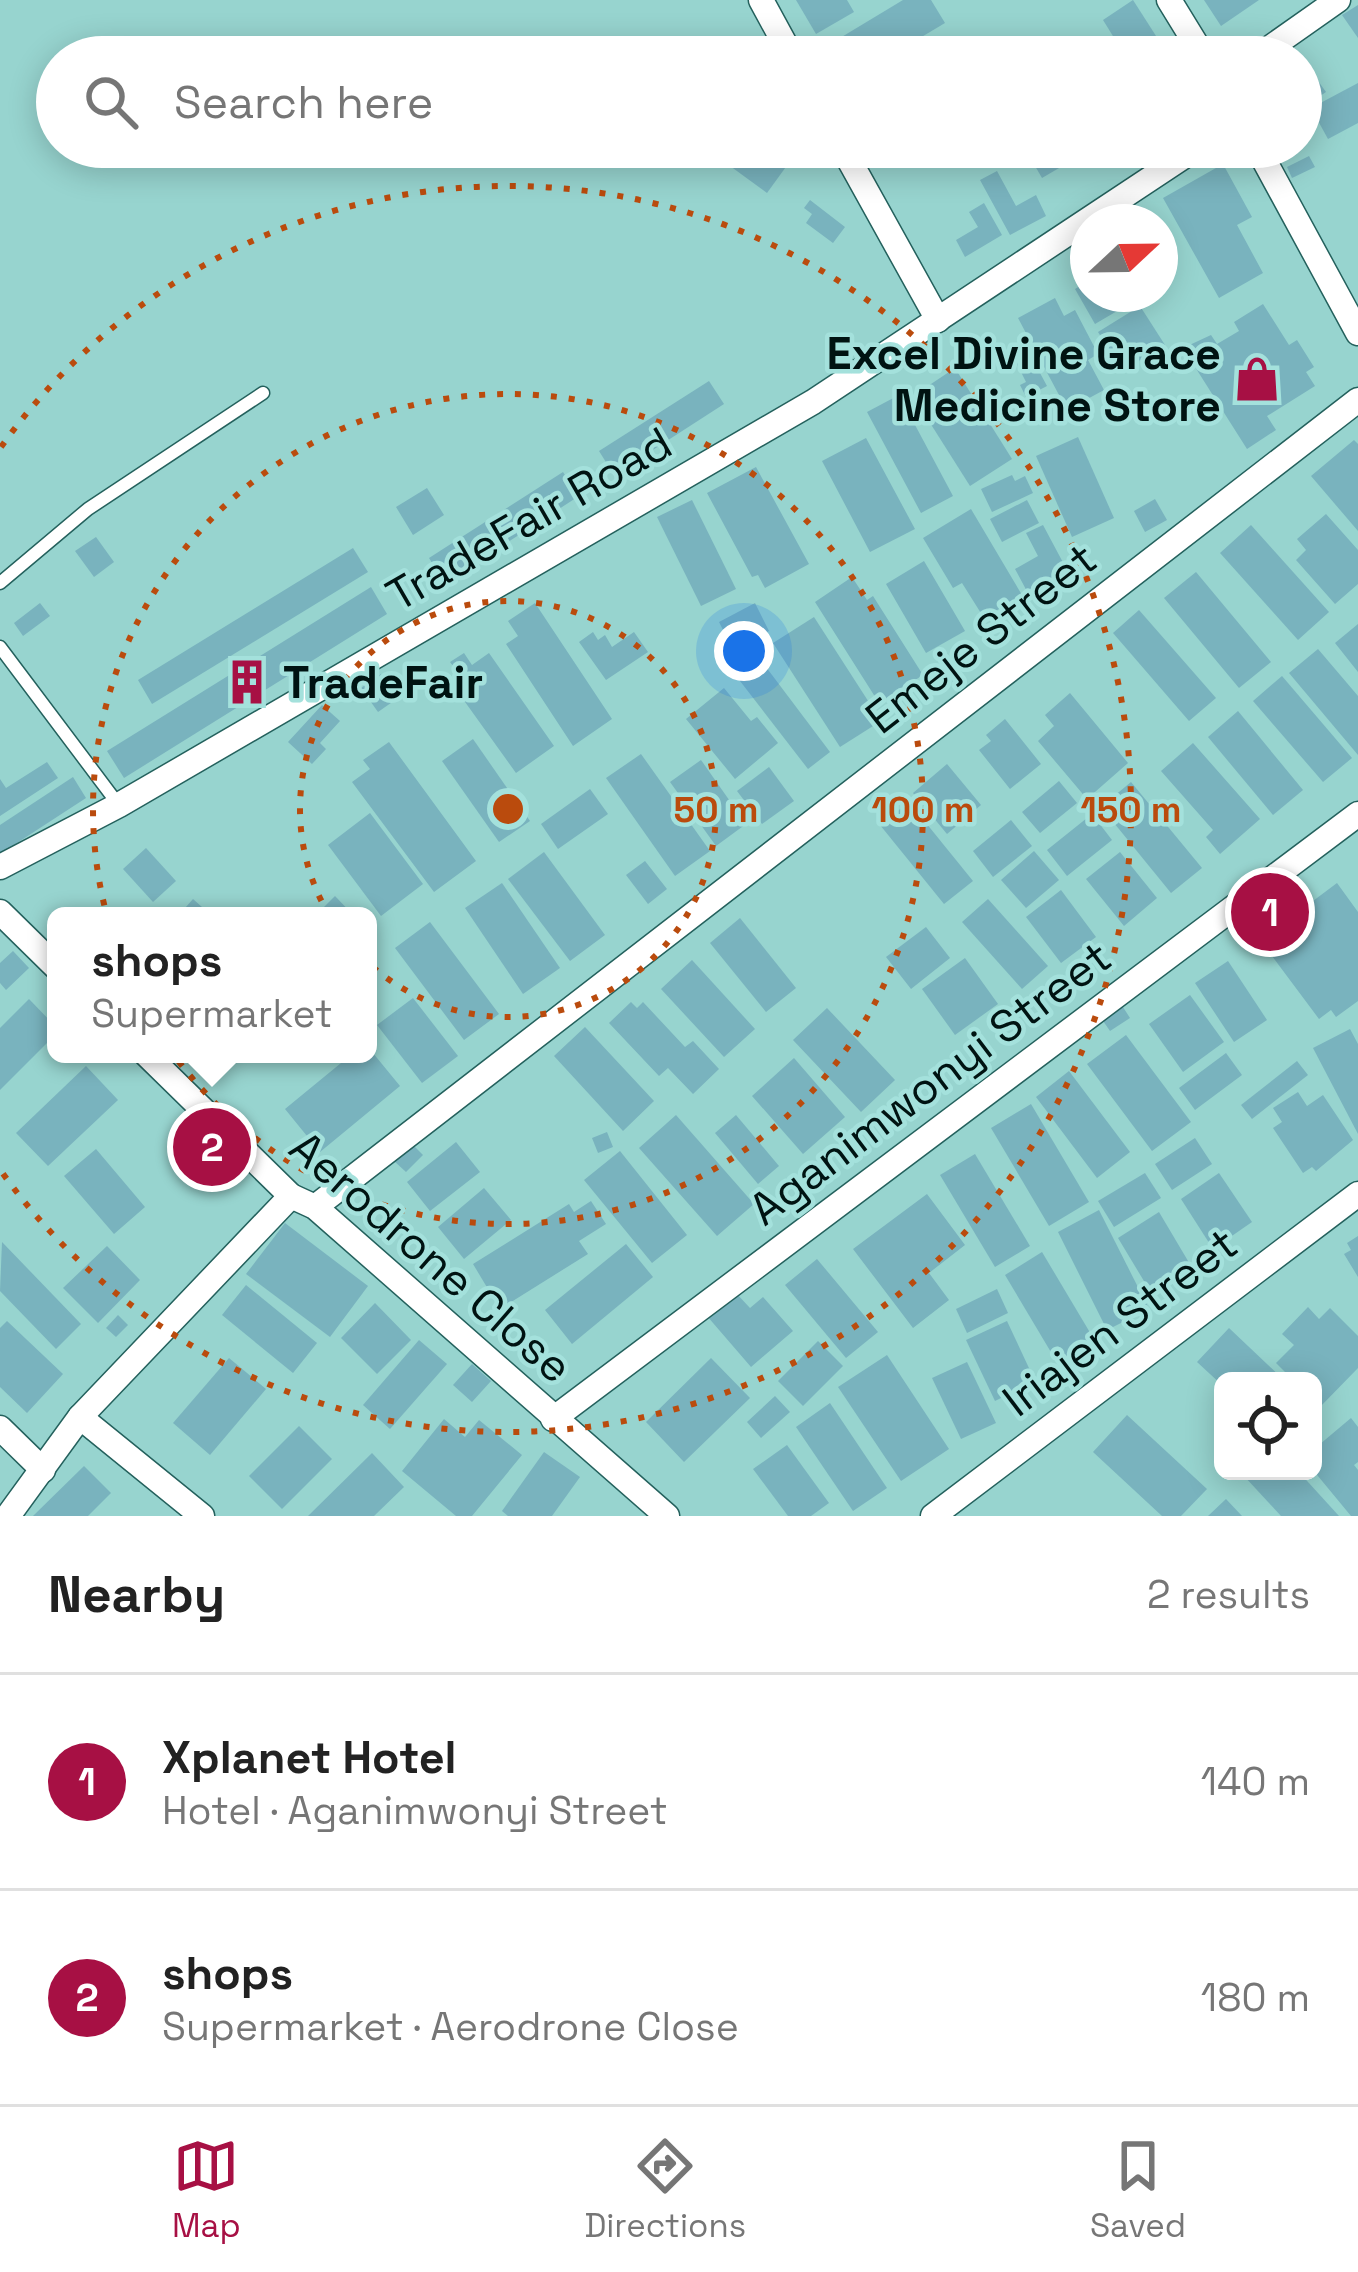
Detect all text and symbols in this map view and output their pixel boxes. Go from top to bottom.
search box [36,36,1322,168]
icon: search [78,69,144,135]
text: Search here [174,74,433,131]
north arrow [1070,204,1178,312]
place label: Excel Divine Grace Medicine Store [826,325,1221,434]
shop icon: Excel Divine Grace Medicine Store [1232,354,1282,404]
street label: TradeFair Road [376,414,682,624]
street label: Emeje Street [854,530,1108,746]
your location [714,621,774,681]
place label: TradeFair [283,654,483,711]
building icon: TradeFair [222,657,272,707]
text: 50 m [674,787,758,833]
text: 100 m [872,787,974,833]
text: 150 m [1080,787,1182,833]
centre of rings [487,788,529,830]
pin: 1 [1231,867,1309,957]
popup [47,907,377,1063]
street label: Aganimwonyi Street [738,928,1122,1238]
text: shops [91,932,222,989]
text: Supermarket [91,989,333,1038]
pin: 2 [173,1102,251,1192]
street label: Aerodrone Close [278,1119,584,1395]
street label: Iriajen Street [991,1215,1249,1429]
map controls [1214,1372,1322,1480]
button: locate [1214,1372,1322,1480]
text: Nearby [48,1562,225,1627]
text: 2 results [1147,1570,1310,1619]
text: Xplanet Hotel [162,1729,457,1786]
text: 1 [78,1757,96,1806]
text: 140 m [1201,1757,1310,1806]
text: Hotel · Aganimwonyi Street [162,1786,668,1835]
text: shops [162,1945,293,2002]
text: 2 [75,1973,99,2022]
text: 180 m [1201,1973,1310,2022]
text: Supermarket · Aerodrone Close [162,2002,739,2051]
tab: Map [172,2133,241,2247]
tab: Directions [584,2133,746,2247]
tab: Saved [1090,2133,1186,2247]

